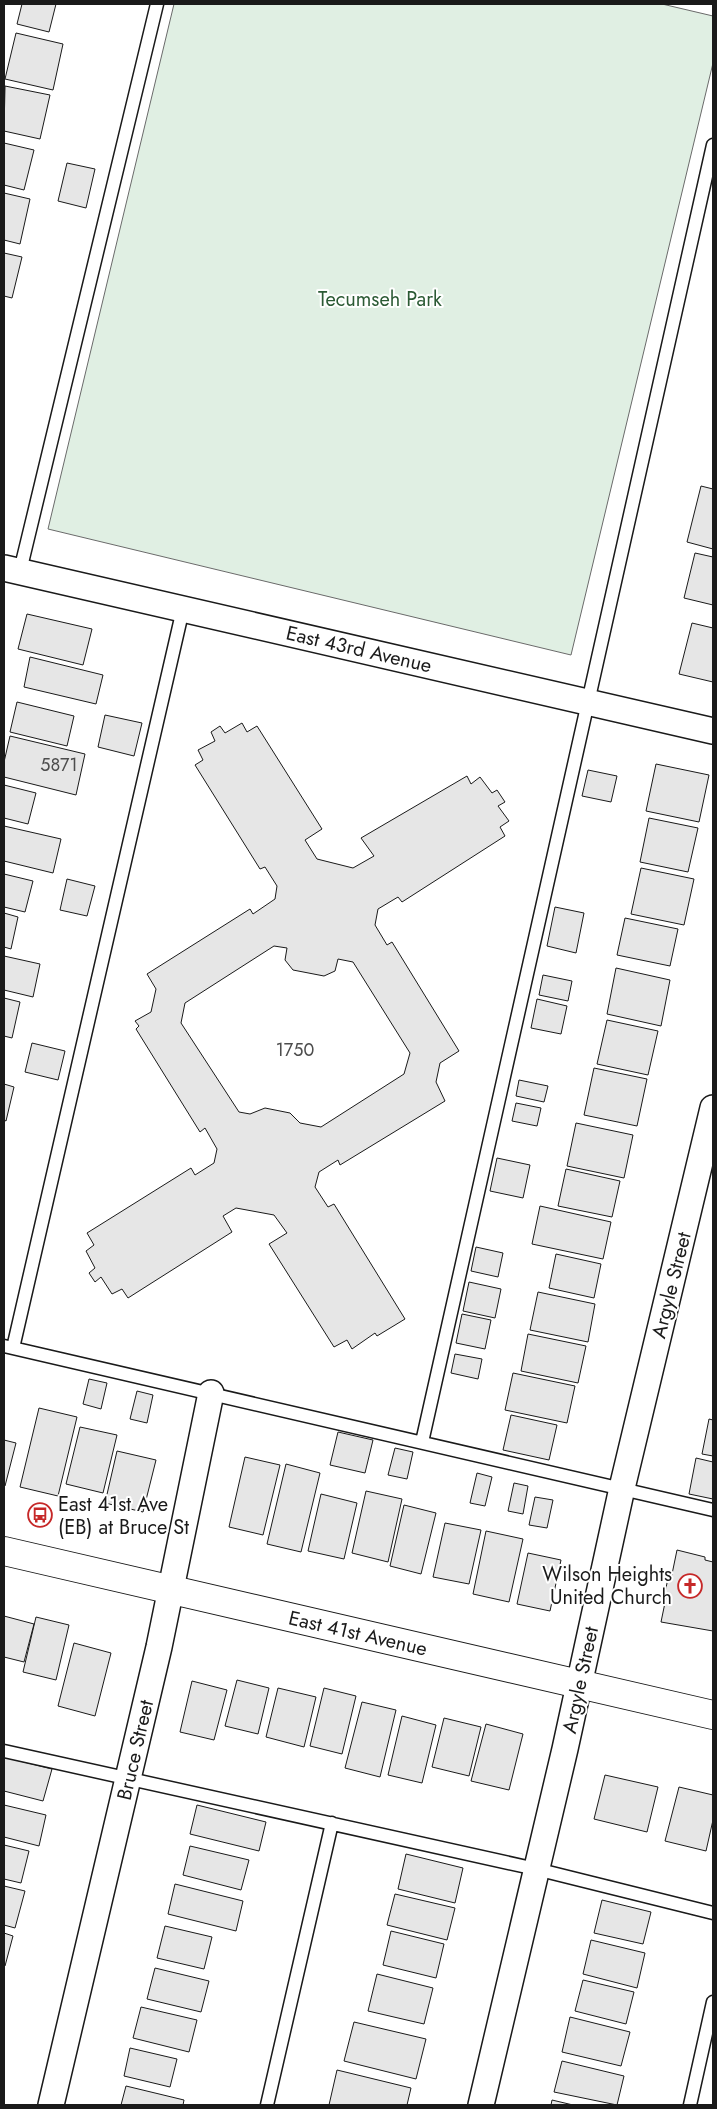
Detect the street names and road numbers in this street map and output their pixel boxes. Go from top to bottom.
street label: East 43rd Avenue [283,619,435,680]
street label: Argyle Street [644,1229,699,1341]
street label: East 41st Avenue [286,1603,430,1664]
street label: Argyle Street [555,1624,606,1736]
street label: Bruce Street [110,1697,161,1803]

